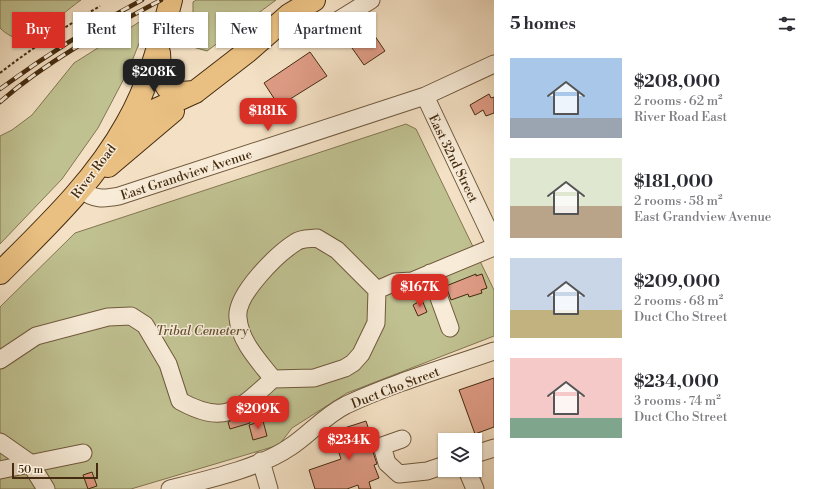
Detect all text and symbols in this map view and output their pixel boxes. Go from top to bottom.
chip: Buy [12,12,65,48]
chip: Rent [73,12,131,48]
chip: Filters [139,12,208,48]
chip: New [216,12,271,48]
chip: Apartment [279,12,376,48]
text: 5 homes [510,13,576,35]
icon: filters [776,13,798,35]
pin: $208K [126,59,182,93]
text: $208K [132,64,176,80]
text: $208,000 [634,71,720,93]
icon: home [542,74,590,122]
text: 2 rooms · 62 m² [634,93,723,109]
pin: $181K [240,98,296,132]
text: $181K [249,103,287,119]
text: River Road East [634,109,727,125]
street label: East 32nd Street [425,112,482,206]
street label: River Road [68,141,120,202]
street label: East Grandview Avenue [118,146,255,204]
text: $181,000 [634,171,713,193]
icon: home [542,174,590,222]
text: 2 rooms · 58 m² [634,193,723,209]
text: East Grandview Avenue [634,209,771,225]
text: $209,000 [634,271,720,293]
pin: $167K [392,274,448,308]
icon: home [542,274,590,322]
text: $167K [400,279,440,295]
text: 2 rooms · 68 m² [634,293,723,309]
text: Duct Cho Street [634,309,727,325]
park label: Tribal Cemetery [156,323,248,339]
street label: Duct Cho Street [349,364,442,412]
text: $234,000 [634,371,719,393]
icon: home [542,374,590,422]
text: 3 rooms · 74 m² [634,393,721,409]
pin: $209K [230,396,286,430]
text: $209K [236,401,280,417]
text: Duct Cho Street [634,409,727,425]
pin: $234K [321,427,377,461]
text: $234K [327,432,371,448]
map controls [438,433,482,477]
button: layers [438,433,482,477]
scale bar [12,461,98,480]
text: 50 m [18,463,43,477]

